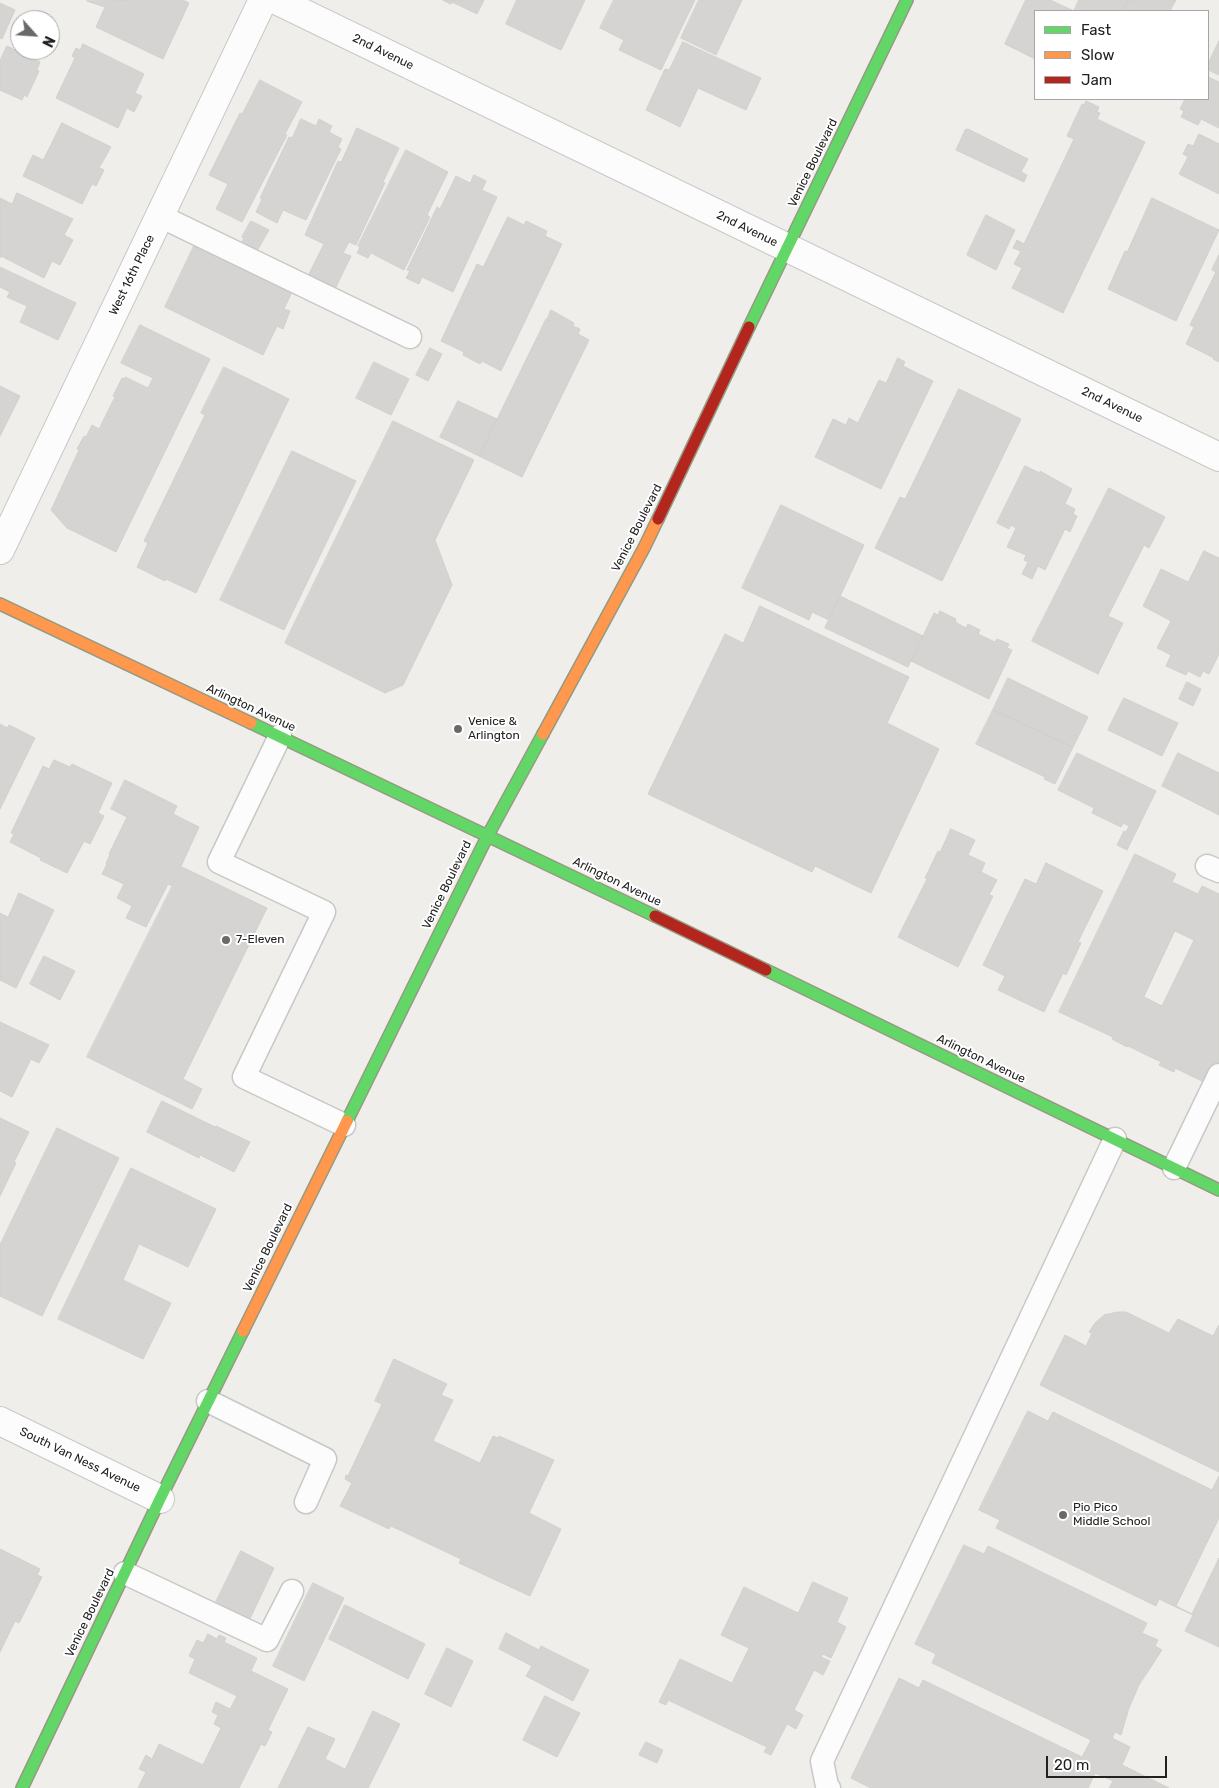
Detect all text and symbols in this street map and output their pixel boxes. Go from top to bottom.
north arrow [10,10,60,60]
legend [1034,10,1209,100]
text: Fast [1081,21,1111,39]
street label: 2nd Avenue [350,31,416,73]
text: N [38,33,58,50]
text: Slow [1081,46,1114,64]
text: Jam [1081,71,1112,89]
street label: Venice Boulevard [785,116,841,210]
street label: 2nd Avenue [714,208,780,250]
street label: West 16th Place [106,232,158,318]
street label: 2nd Avenue [1079,384,1145,426]
street label: Venice Boulevard [609,482,665,574]
street label: Arlington Avenue [204,681,298,735]
place label: Venice & Arlington [468,715,520,743]
marker: Venice & Arlington [452,723,464,735]
street label: Venice Boulevard [419,838,475,932]
street label: Arlington Avenue [570,854,664,910]
place label: 7-Eleven [236,933,285,947]
marker: 7-Eleven [220,934,232,946]
street label: Arlington Avenue [934,1031,1028,1087]
street label: Venice Boulevard [240,1201,296,1295]
street label: South Van Ness Avenue [17,1424,143,1496]
place label: Pio Pico Middle School [1073,1501,1150,1529]
marker: Pio Pico Middle School [1057,1509,1069,1521]
street label: Venice Boulevard [62,1566,118,1660]
scale bar [1049,1746,1170,1778]
text: 20 m [1054,1756,1089,1774]

